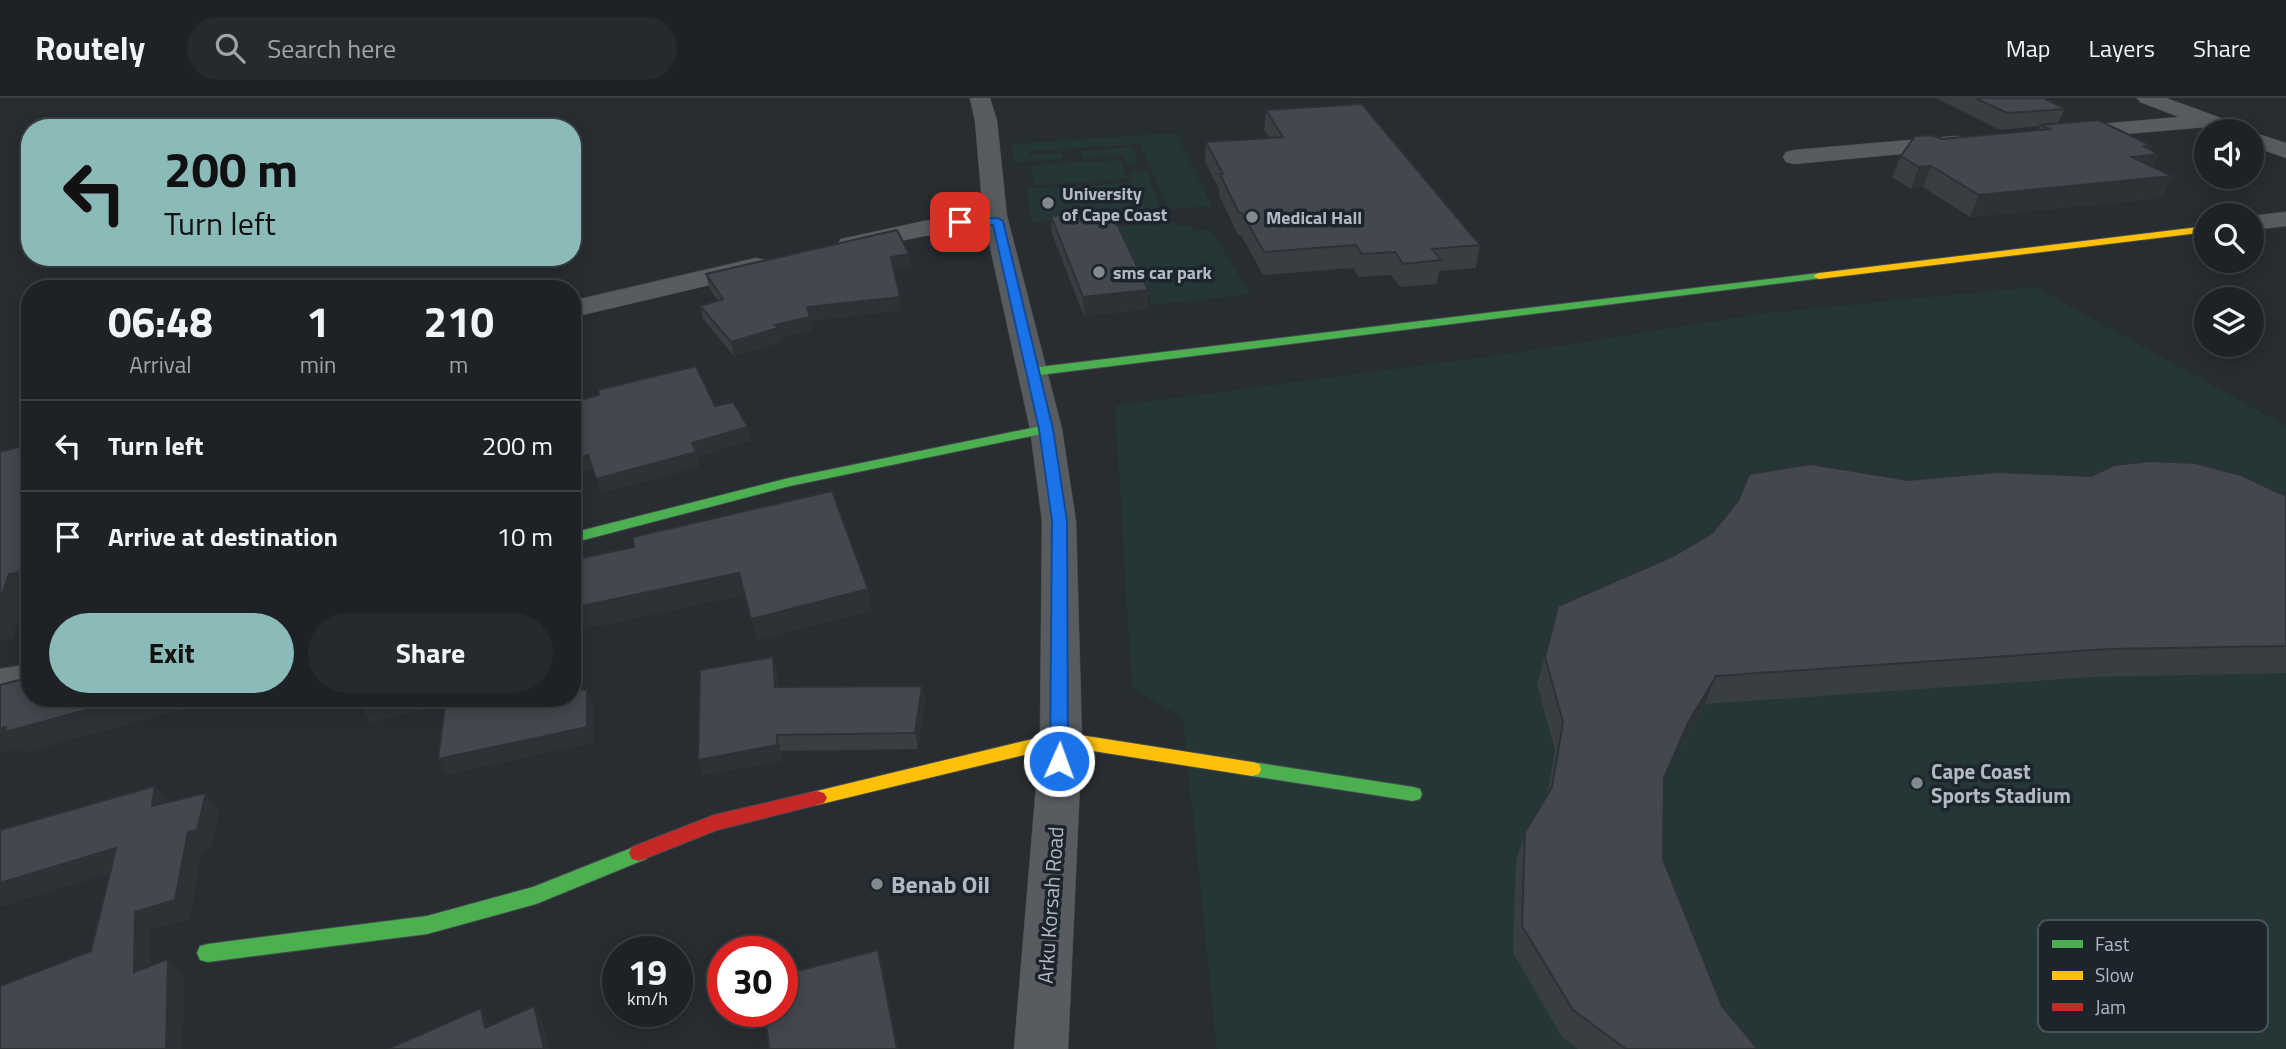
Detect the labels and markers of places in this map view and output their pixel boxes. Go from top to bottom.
place label: University of Cape Coast [1062,180,1168,228]
pin [930,192,990,252]
marker: University of Cape Coast [1040,195,1056,211]
place label: Medical Hall [1266,204,1362,231]
marker: Medical Hall [1244,209,1260,225]
place label: sms car park [1113,259,1213,286]
marker: sms car park [1091,264,1107,280]
place label: Cape Coast Sports Stadium [1931,755,2071,811]
marker: Cape Coast Sports Stadium [1909,775,1925,791]
place label: Benab Oil [891,866,990,902]
marker: Benab Oil [869,876,885,892]

